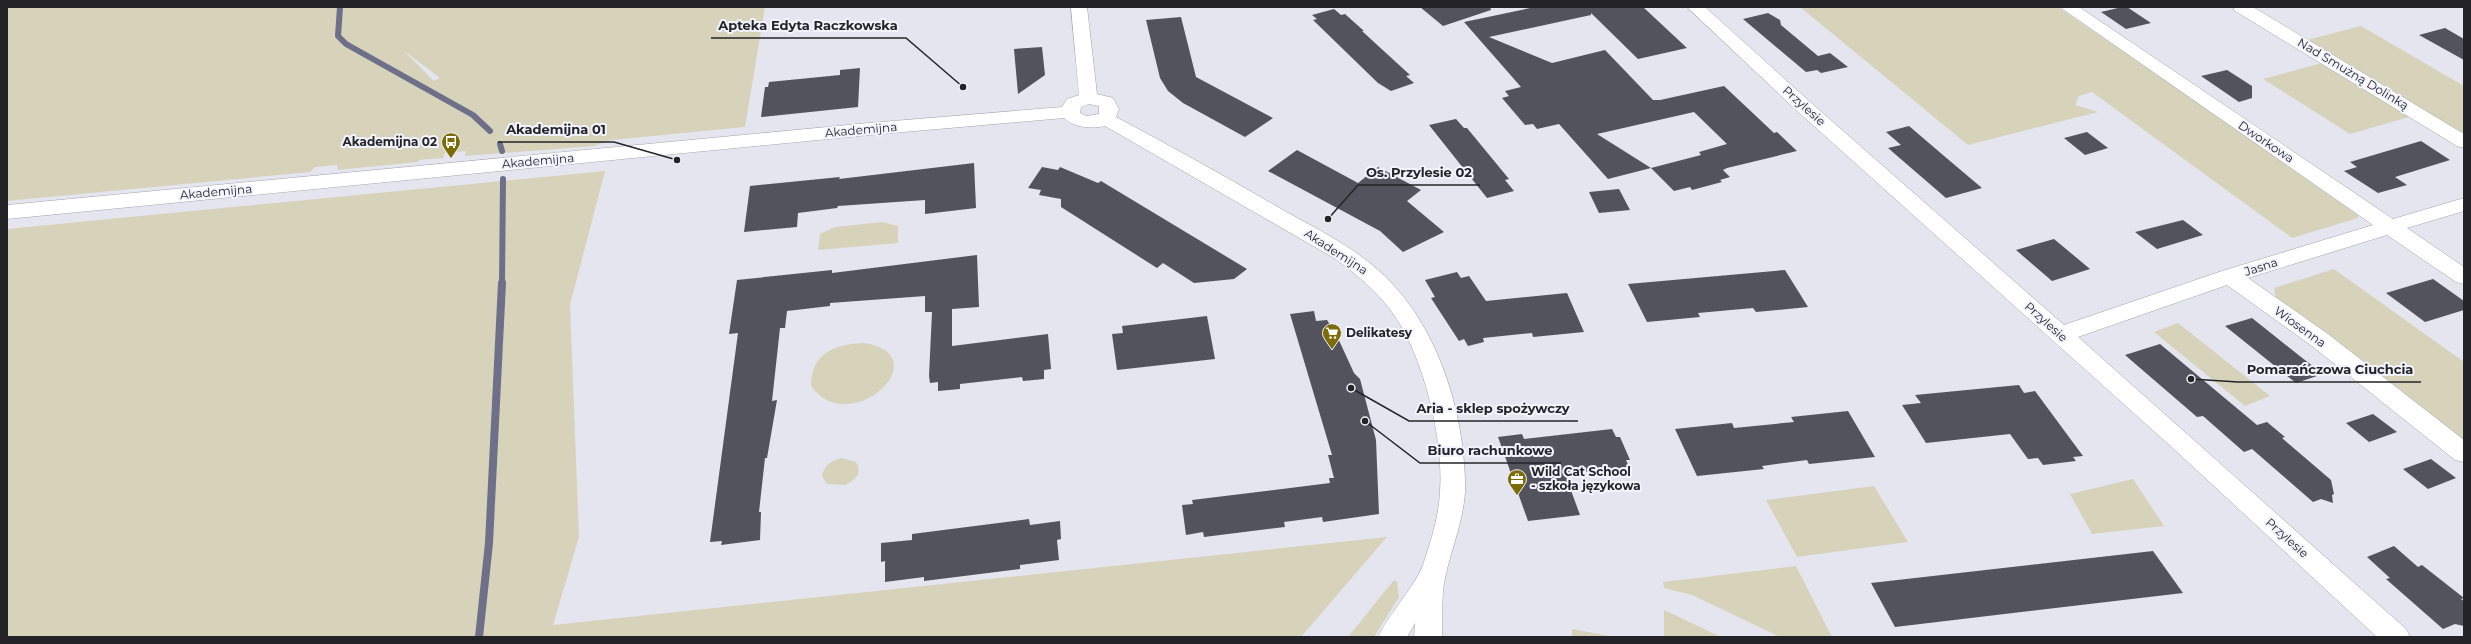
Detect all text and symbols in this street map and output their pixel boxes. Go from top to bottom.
callout: Apteka Edyta Raczkowska [711,13,906,38]
text: Apteka Edyta Raczkowska [717,17,898,33]
street label: Nad Smużną Dolinką [2295,34,2412,113]
street label: Przylesie [1780,83,1829,129]
callout: Akademijna 01 [498,117,614,142]
street label: Dworkowa [2235,117,2297,166]
street label: Akademijna [824,119,898,140]
text: Akademijna 01 [505,121,606,137]
bus stop icon: Akademijna 02 [440,131,462,159]
place label: Akademijna 02 [342,134,437,149]
street label: Akademijna [501,150,575,171]
callout: Os. Przylesie 02 [1358,160,1480,185]
text: Os. Przylesie 02 [1366,164,1472,180]
street label: Akademijna [179,181,253,202]
street label: Akademijna [1302,226,1371,278]
street label: Jasna [2241,254,2279,279]
street label: Przylesie [2022,299,2071,345]
street label: Wiosenna [2272,303,2329,350]
supermarket icon: Delikatesy [1321,322,1343,350]
place label: Delikatesy [1346,325,1413,340]
callout: Pomarańczowa Ciuchcia [2238,357,2421,382]
text: Pomarańczowa Ciuchcia [2247,361,2413,377]
callout: Aria - sklep spożywczy [1409,396,1578,421]
text: Aria - sklep spożywczy [1415,400,1570,416]
callout: Biuro rachunkowe [1420,438,1561,463]
text: Biuro rachunkowe [1428,442,1552,458]
place label: Wild Cat School - szkoła językowa [1531,464,1641,494]
office icon: Wild Cat School - szkoła językowa [1506,468,1528,496]
street label: Przylesie [2263,515,2312,561]

